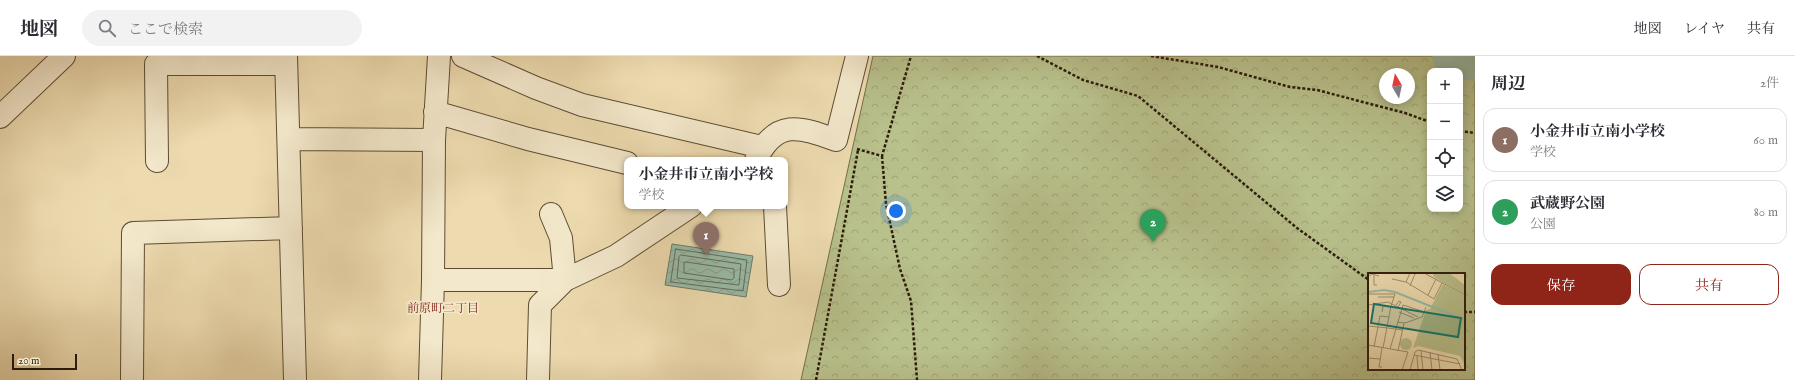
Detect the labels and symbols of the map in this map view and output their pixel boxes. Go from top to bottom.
north arrow [1379,68,1415,104]
your location [886,201,906,221]
pin: 2 [1140,209,1166,242]
pin: 1 [693,222,719,255]
inset map [1368,273,1465,370]
district label: 前原町二丁目 [407,301,479,316]
scale bar [12,352,77,371]

